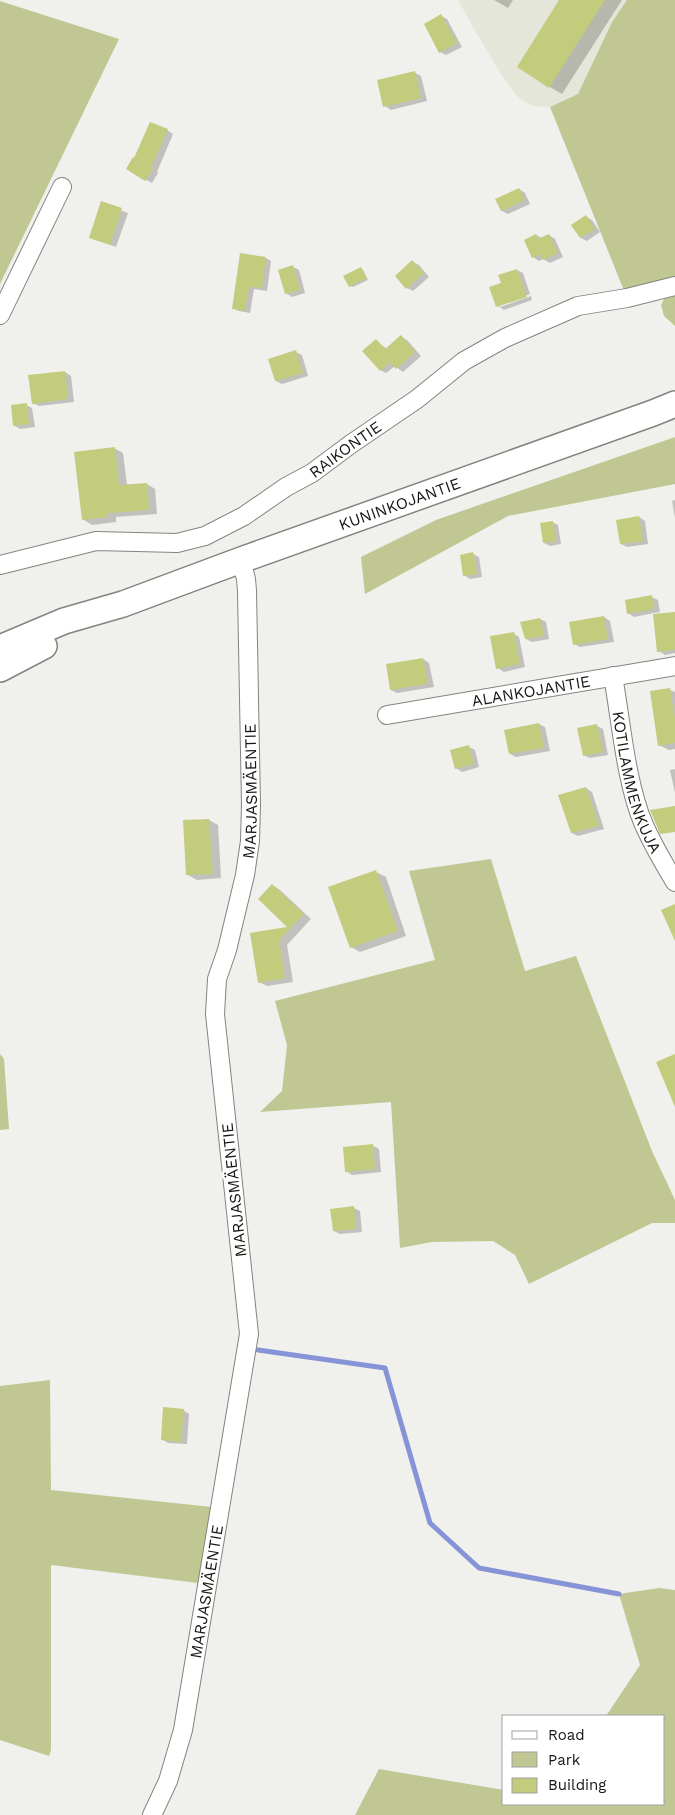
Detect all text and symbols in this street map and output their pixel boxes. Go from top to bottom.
street label: RAIKONTIE [305,417,385,481]
street label: KUNINKOJANTIE [336,473,463,534]
street label: ALANKOJANTIE [470,671,592,710]
street label: KOTILAMMENKUJA [609,710,666,856]
street label: MARJASMÄENTIE [238,724,261,860]
street label: MARJASMÄENTIE [217,1122,251,1258]
street label: MARJASMÄENTIE [186,1523,227,1660]
legend [502,1715,665,1805]
text: Road [548,1726,585,1744]
text: Park [548,1751,581,1769]
text: Building [548,1776,606,1794]

